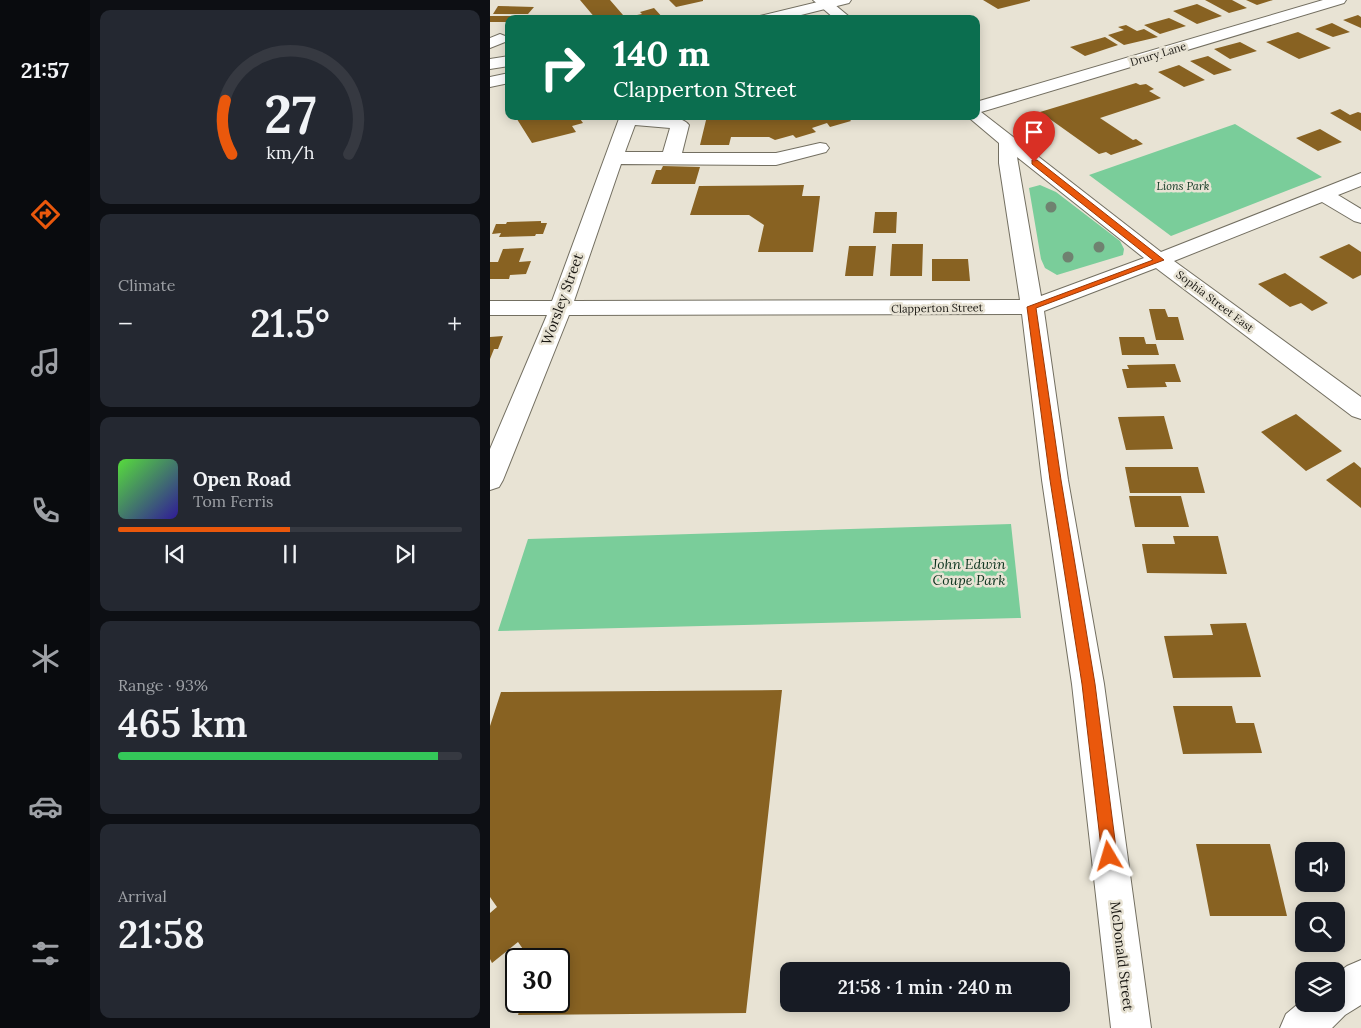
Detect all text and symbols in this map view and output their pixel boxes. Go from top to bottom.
text: 140 m [613,31,710,76]
icon: right [530,35,595,100]
street label: Drury Lane [1128,39,1188,69]
text: 21:57 [21,56,69,84]
text: Clapperton Street [613,75,796,103]
text: 27 [264,81,316,147]
pin [1013,111,1055,162]
icon: arrive [1020,118,1048,146]
text: km/h [266,141,314,164]
park label: Lions Park [1157,179,1210,193]
icon: directions [28,197,63,232]
street label: Worsley Street [537,250,587,347]
street label: Sophia Street East [1173,267,1257,335]
text: Climate [118,275,175,295]
text: 21.5° [250,299,330,347]
street label: Clapperton Street [891,300,984,316]
text: − [118,306,133,342]
text: + [447,306,462,342]
icon: music [28,345,63,380]
text: Open Road [193,467,291,491]
text: Tom Ferris [193,491,273,511]
icon: phone [28,493,63,528]
icon: previous [161,540,189,568]
icon: pause [276,540,304,568]
icon: next [391,540,419,568]
park label: John Edwin Coupe Park [931,555,1006,589]
icon: climate [28,641,63,676]
text: Range · 93% [118,675,208,695]
text: 465 km [118,699,248,747]
icon: car [28,789,63,824]
position arrow [1082,829,1134,881]
map controls [1295,842,1345,1012]
button: sound [1295,842,1345,892]
text: Arrival [118,886,167,906]
street label: McDonald Street [1106,900,1138,1012]
button: search [1295,902,1345,952]
text: 21:58 [118,910,205,958]
icon: filters [28,936,63,971]
speed limit sign: 30 [505,948,570,1013]
button: layers [1295,962,1345,1012]
text: 21:58 · 1 min · 240 m [838,975,1012,999]

